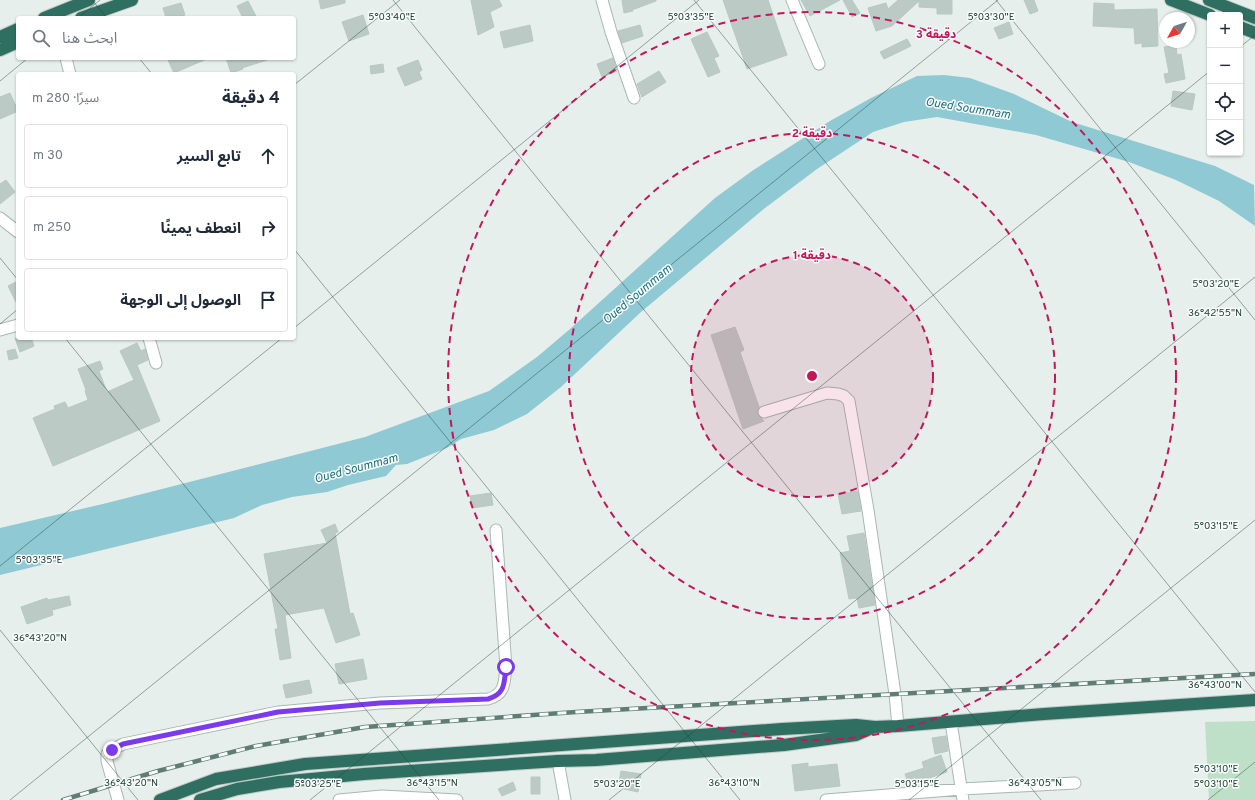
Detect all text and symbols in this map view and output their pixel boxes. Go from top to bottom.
text: 5°03'40"E [368,11,416,24]
text: 5°03'35"E [667,11,715,24]
text: 5°03'30"E [967,11,1015,24]
north arrow [1159,12,1195,48]
map controls [1207,12,1243,156]
button: + [1207,12,1243,48]
search box [16,16,296,60]
icon: search [30,27,52,49]
text: 3 دقيقة [916,27,956,43]
text: ابحث هنا [62,30,117,49]
button: − [1207,48,1243,84]
button: locate [1207,84,1243,120]
text: 4 دقيقة [222,88,280,110]
text: سيرًا · 280 m [32,91,99,107]
water label: Oued Soummam [924,94,1012,124]
button: layers [1207,120,1243,156]
text: 2 دقيقة [792,126,832,142]
icon: ahead [257,145,279,167]
text: 30 m [33,148,63,164]
text: تابع السير [177,148,241,167]
icon: right [257,217,279,239]
text: 250 m [33,220,71,236]
text: انعطف يمينًا [161,220,241,239]
text: 1 دقيقة [793,248,831,264]
water label: Oued Soummam [600,261,676,328]
text: 5°03'20"E [1192,278,1240,291]
icon: arrive [257,289,279,311]
text: الوصول إلى الوجهة [120,292,241,311]
text: 36°42'55"N [1188,307,1242,320]
centre of rings [805,369,819,383]
water label: Oued Soummam [313,450,400,488]
text: 5°03'15"E [1194,520,1238,533]
text: 5°03'35"E [15,554,63,567]
text: 36°43'20"N [13,632,67,645]
route start [497,658,515,676]
text: 36°43'00"N [1188,679,1242,692]
route end [103,741,121,759]
text: 5°03'10"E [1193,763,1239,776]
text: 36°43'20"N [104,777,158,790]
text: 36°43'15"N [406,777,458,790]
text: 36°43'10"N [708,777,760,790]
text: 36°43'05"N [1008,777,1062,790]
text: 5°03'25"E [294,778,342,791]
text: 5°03'20"E [593,778,641,791]
text: 5°03'15"E [895,778,939,791]
text: 5°03'10"E [1193,778,1239,791]

